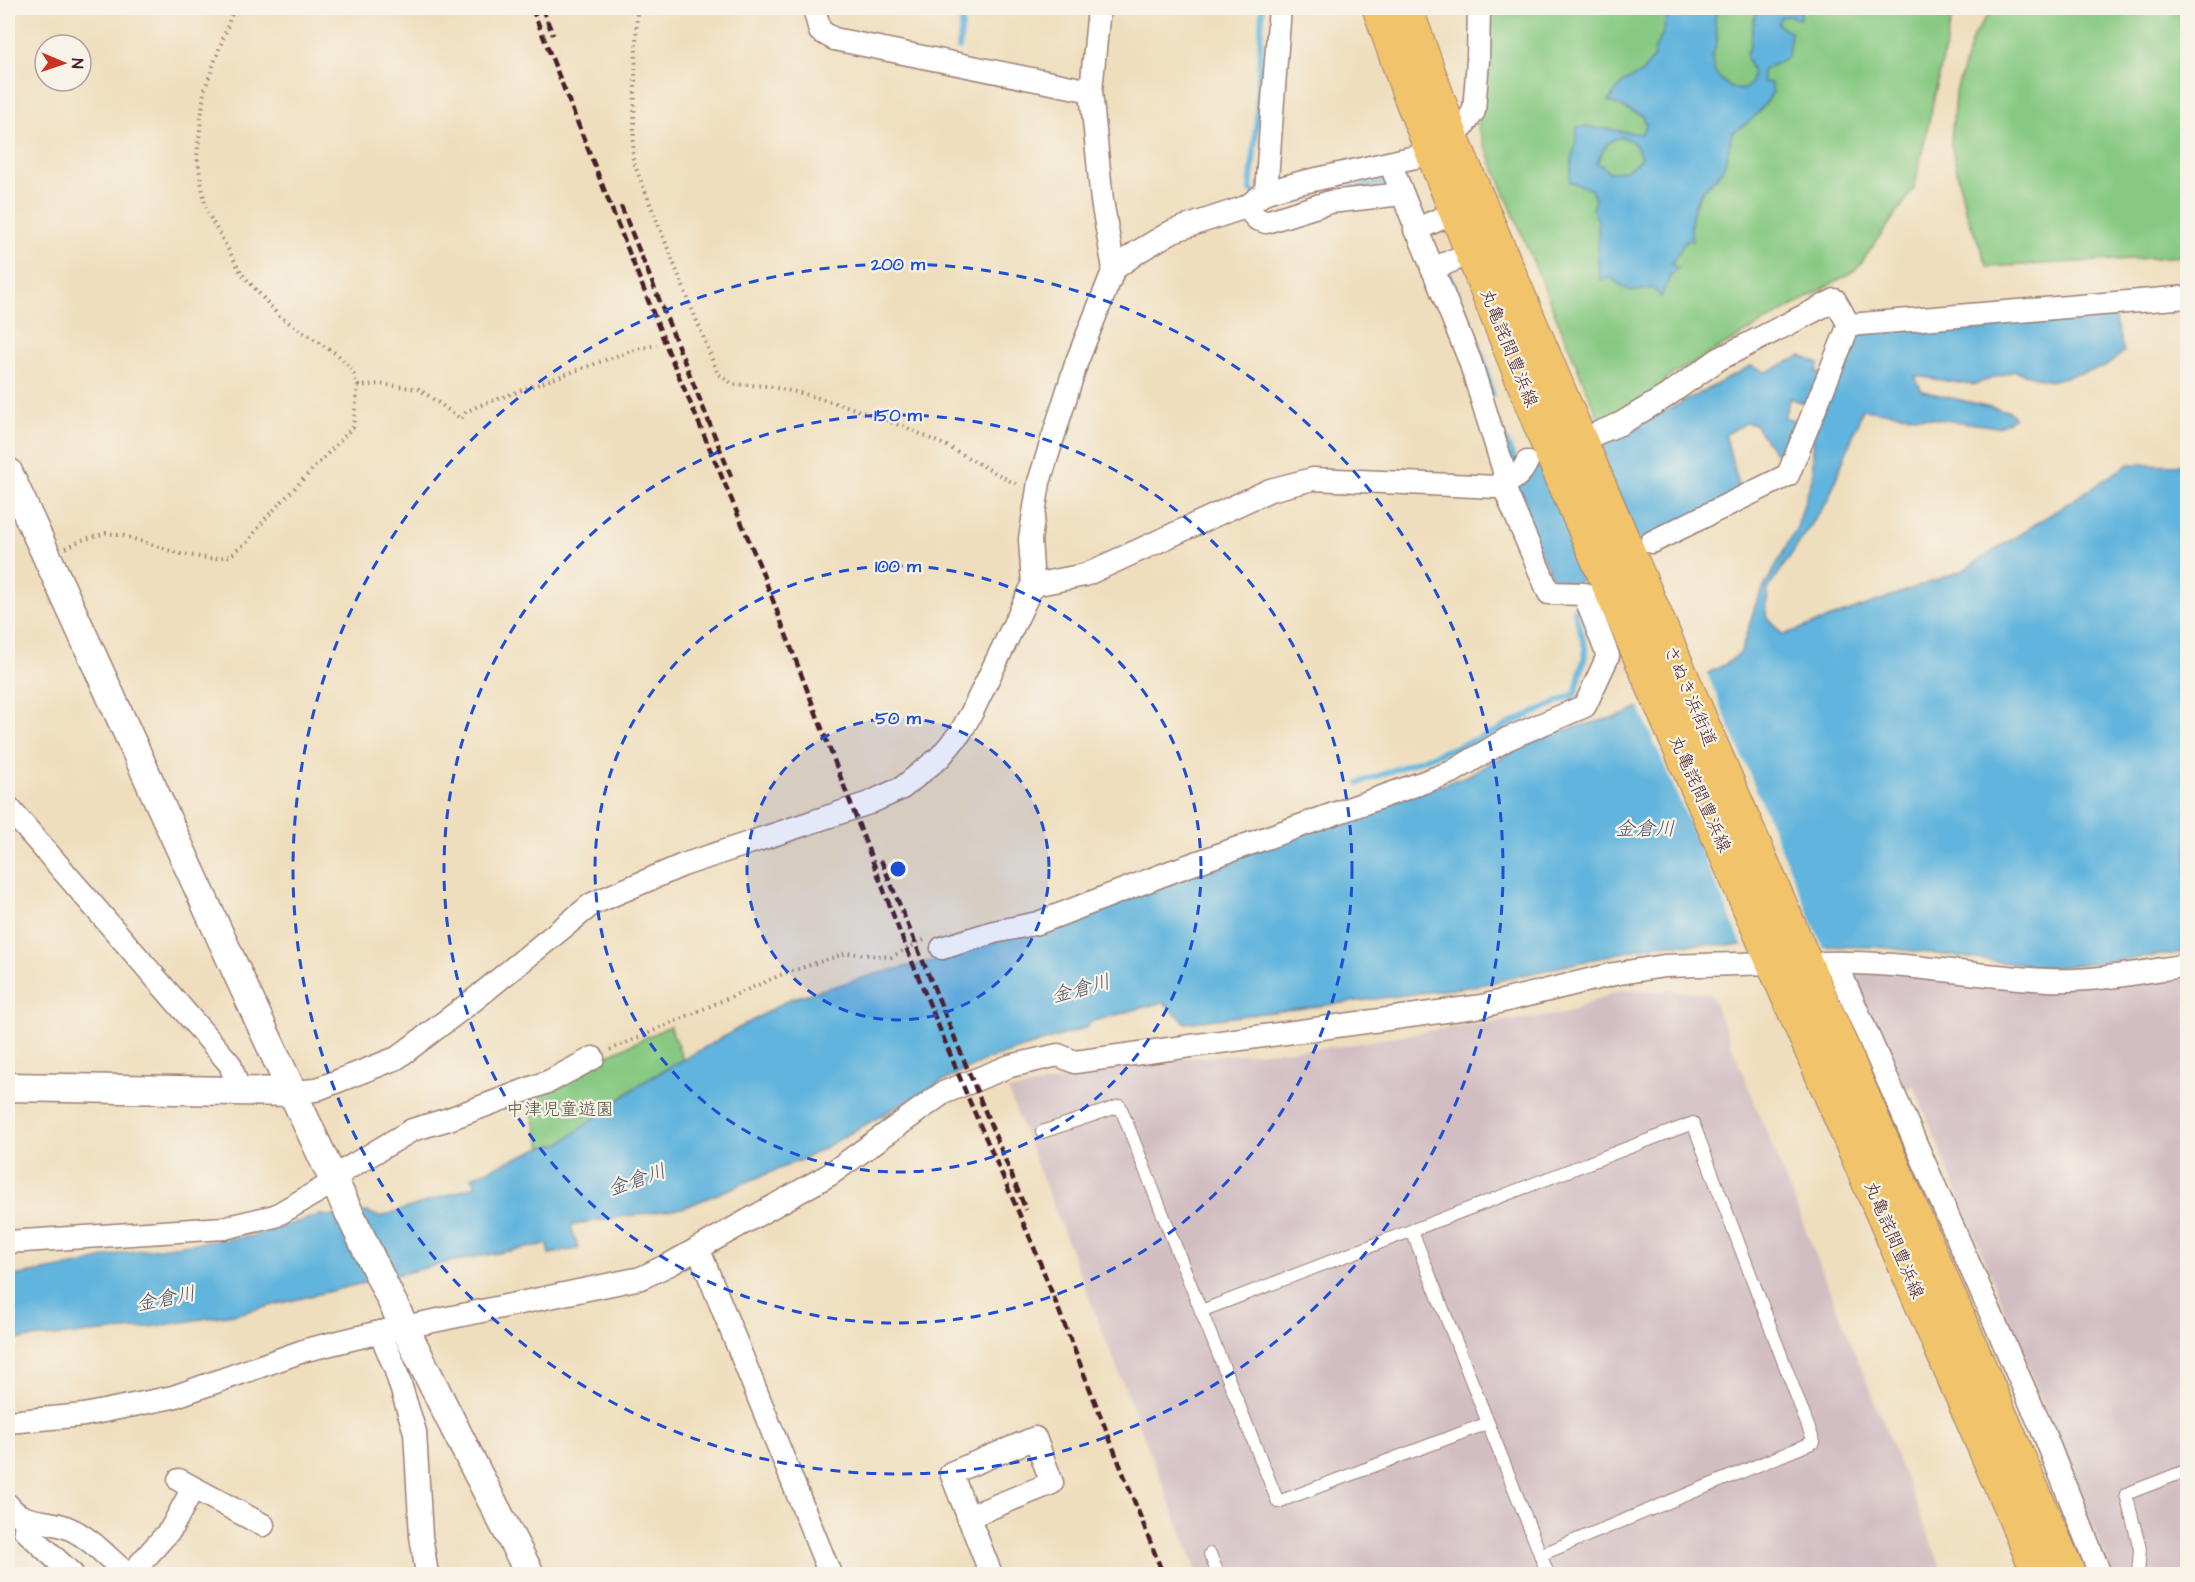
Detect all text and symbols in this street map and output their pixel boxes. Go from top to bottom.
north arrow [33,33,93,93]
text: N [66,58,88,69]
text: 200 m [870,252,926,277]
street label: 丸亀詫間豊浜線 [1474,285,1544,411]
text: 150 m [874,403,923,428]
text: 100 m [875,554,922,579]
street label: さぬき浜街道 [1657,641,1723,751]
text: 50 m [875,706,922,731]
street label: 丸亀詫間豊浜線 [1663,731,1737,857]
water label: 金倉川 [1615,815,1675,843]
centre of rings [888,859,908,879]
water label: 金倉川 [1048,968,1114,1010]
park label: 中津児童遊園 [506,1097,614,1122]
water label: 金倉川 [604,1157,670,1203]
street label: 丸亀詫間豊浜線 [1858,1177,1930,1303]
water label: 金倉川 [134,1280,198,1318]

